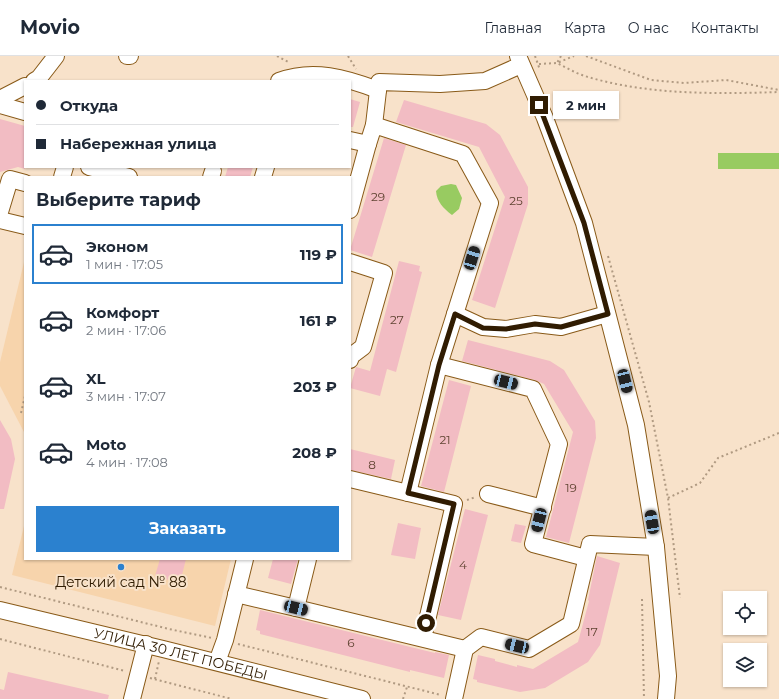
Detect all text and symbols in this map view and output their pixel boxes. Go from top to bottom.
text: Movio [20,16,80,39]
text: Главная [484,19,542,37]
text: Карта [564,19,606,37]
text: О нас [628,19,669,37]
text: Контакты [691,19,759,37]
callout: 2 мин [553,91,619,119]
text: Откуда [60,96,118,115]
route end [530,96,548,114]
text: 2 мин [566,97,606,113]
text: Набережная улица [60,134,217,153]
text: Выберите тариф [36,189,201,211]
house number: 29 [371,189,385,204]
house number: 25 [509,193,523,208]
icon: car [38,236,74,272]
text: Эконом [86,237,148,256]
text: 119 ₽ [300,245,337,264]
car [463,245,481,271]
text: 1 мин · 17:05 [86,256,163,272]
icon: car [38,302,74,338]
text: Комфорт [86,303,159,322]
text: 161 ₽ [300,311,337,330]
house number: 27 [390,312,404,327]
text: 2 мин · 17:06 [86,322,166,338]
icon: car [38,368,74,404]
car [616,368,634,394]
text: XL [86,369,105,388]
car [493,373,519,391]
text: 203 ₽ [293,377,337,396]
text: 3 мин · 17:07 [86,388,166,404]
house number: 21 [439,432,451,447]
icon: car [38,434,74,470]
text: Moto [86,435,126,454]
text: 208 ₽ [292,443,337,462]
text: 4 мин · 17:08 [86,454,168,470]
house number: 8 [368,457,376,472]
house number: 19 [565,480,577,495]
button: Заказать [36,506,339,552]
car [530,507,548,533]
car [644,509,660,535]
house number: 4 [459,557,467,572]
marker: Детский сад № 88 [116,562,126,572]
place label: Детский сад № 88 [55,573,187,591]
map controls [723,591,767,687]
button: locate [723,591,767,635]
car [283,599,309,617]
route start [417,614,435,632]
street label: УЛИЦА 30 ЛЕТ ПОБЕДЫ [92,624,269,684]
house number: 17 [586,624,598,639]
house number: 6 [347,635,355,650]
car [504,637,530,655]
button: layers [723,643,767,687]

